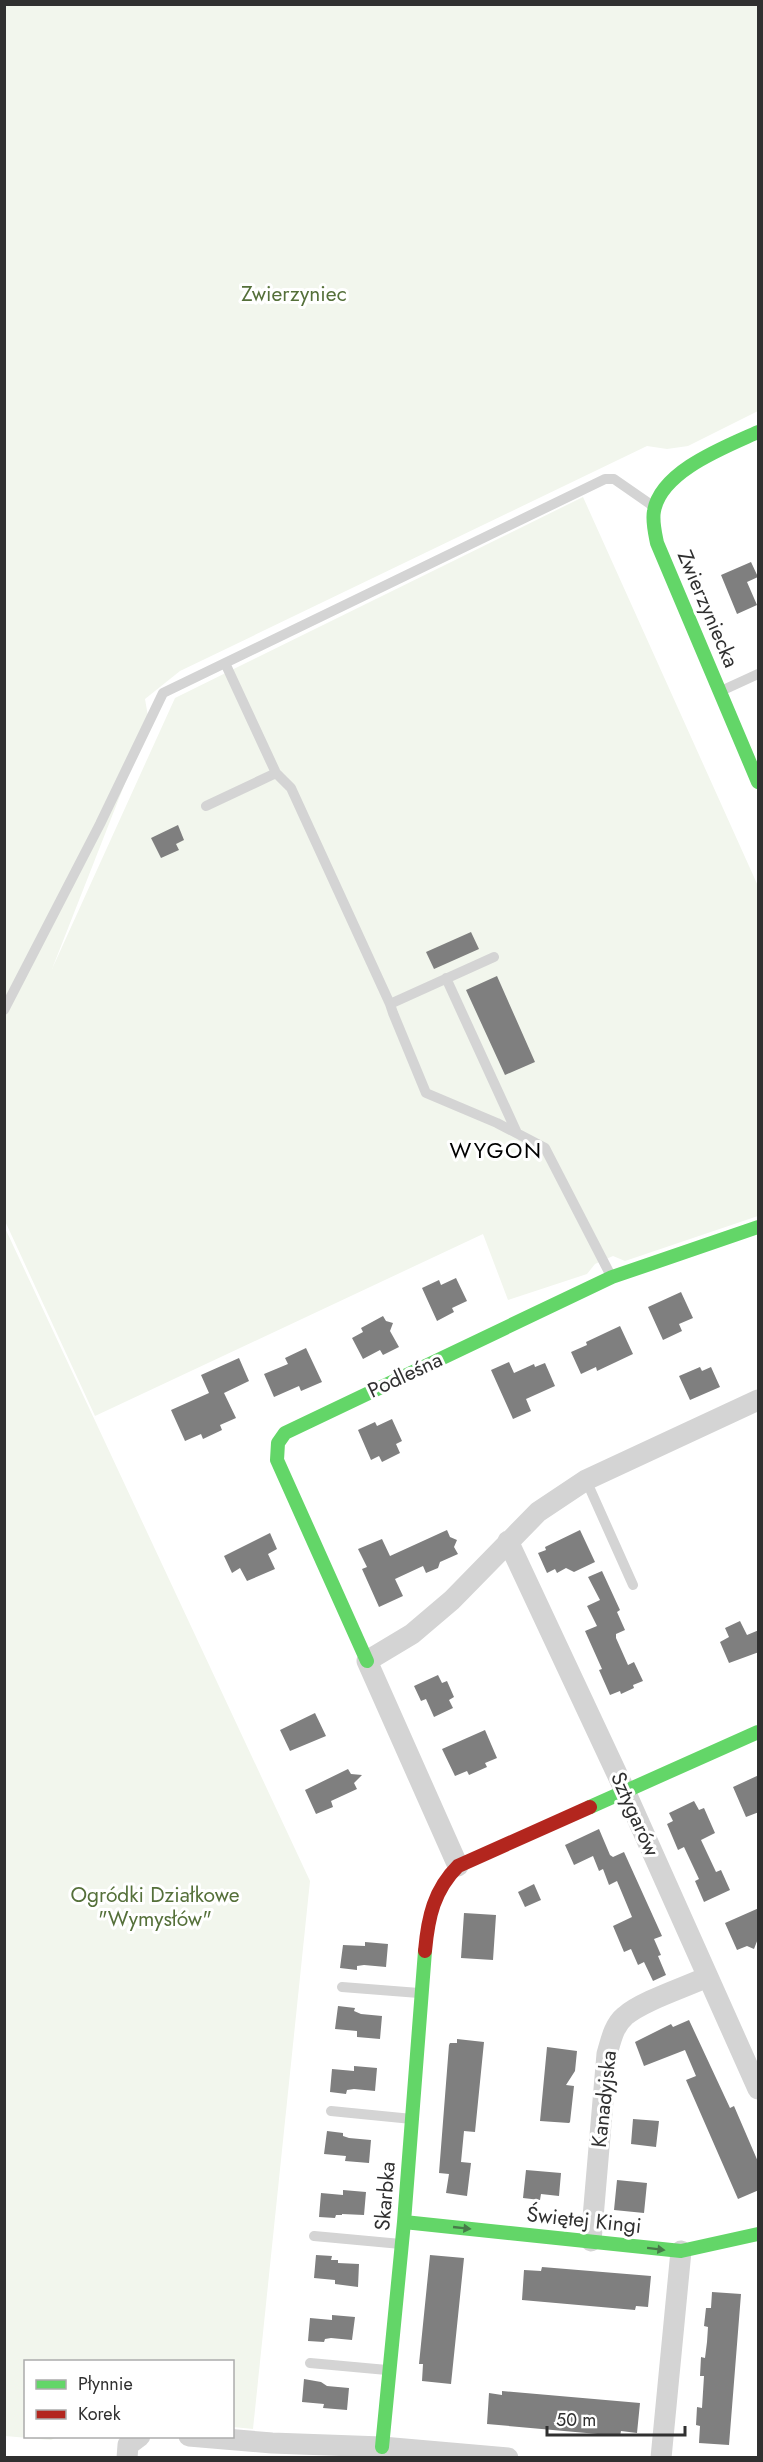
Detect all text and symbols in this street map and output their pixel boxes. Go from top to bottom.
park label: Zwierzyniec [241,279,347,309]
street label: Zwierzyniecka [670,546,746,672]
district label: WYGON [450,1134,542,1166]
street label: Podleśna [363,1345,447,1405]
street label: Sztygarów [603,1767,667,1862]
park label: Ogródki Działkowe "Wymysłów" [70,1880,240,1934]
street label: Kanadyjska [584,2049,624,2149]
street label: Skarbka [367,2160,403,2232]
street label: Świętej Kingi [525,2199,643,2241]
one-way arrow [453,2223,472,2233]
one-way arrow [647,2244,666,2254]
legend [24,2360,234,2438]
text: Płynnie [78,2371,133,2397]
scale bar [547,2399,685,2437]
text: Korek [78,2401,121,2427]
text: 50 m [556,2407,596,2433]

